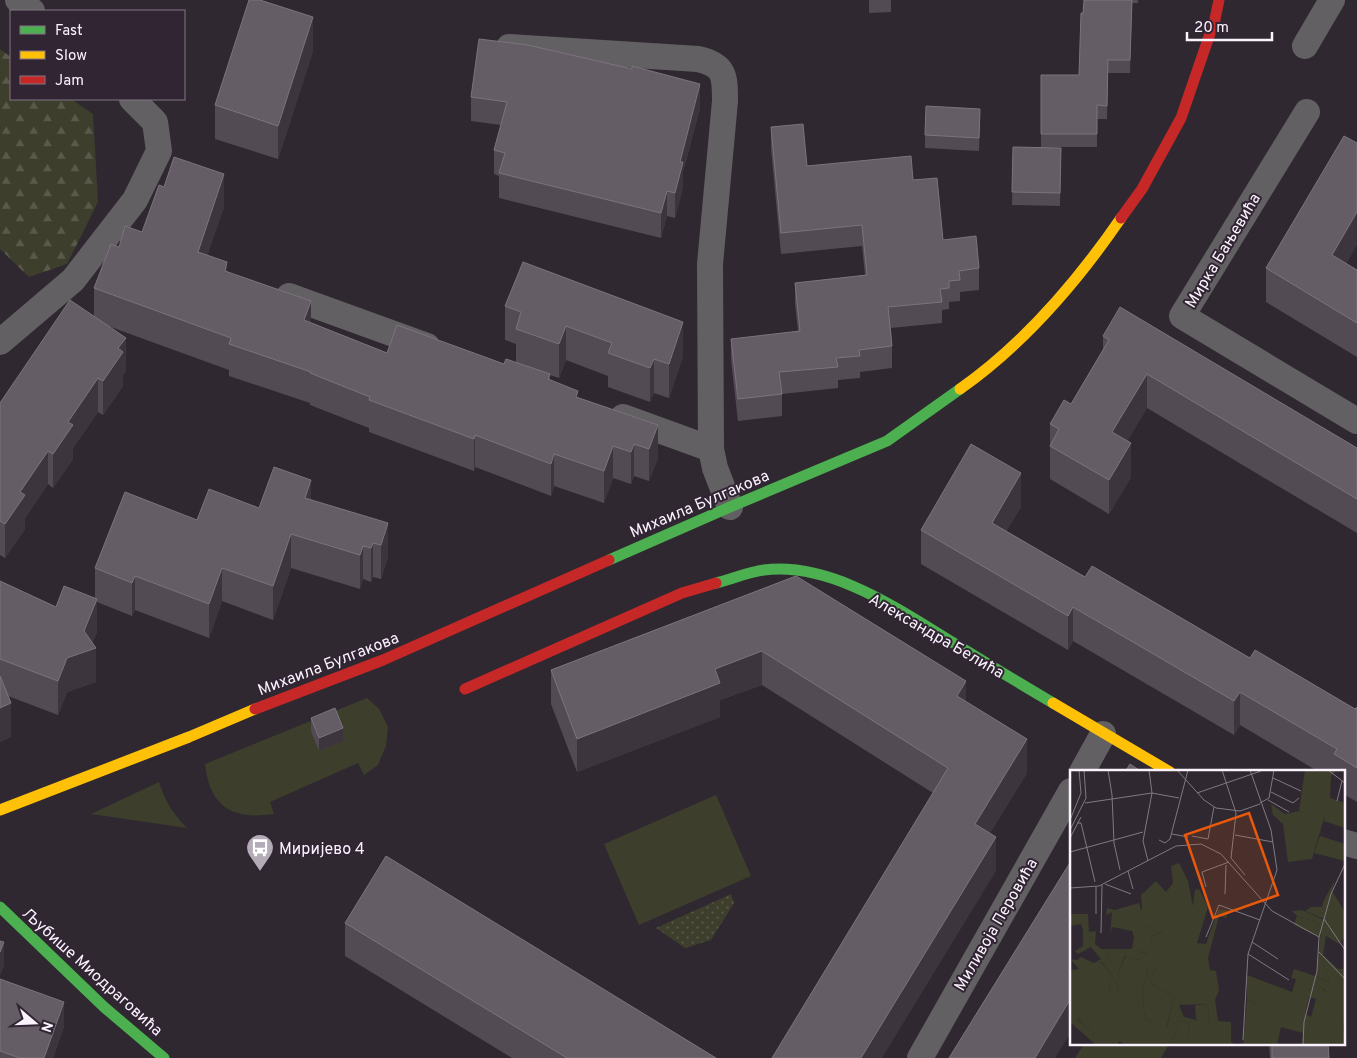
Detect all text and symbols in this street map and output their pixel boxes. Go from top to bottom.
legend [10,10,185,100]
scale bar [1187,10,1272,42]
text: 20 m [1194,19,1229,38]
text: Fast [55,22,83,41]
text: Slow [55,47,87,66]
text: Jam [55,72,84,91]
street label: Мирка Бањевића [1182,190,1266,312]
street label: Михаила Булгакова [627,466,773,543]
street label: Александра Белића [865,590,1007,684]
street label: Михаила Булгакова [255,629,402,701]
inset map [1070,770,1344,1046]
bus stop icon: Миријево 4 [245,833,275,872]
place label: Миријево 4 [279,840,365,860]
street label: Миливоја Перовића [951,855,1043,995]
street label: Љубише Миодраговића [17,904,166,1041]
north arrow [10,998,60,1048]
text: N [36,1019,56,1034]

